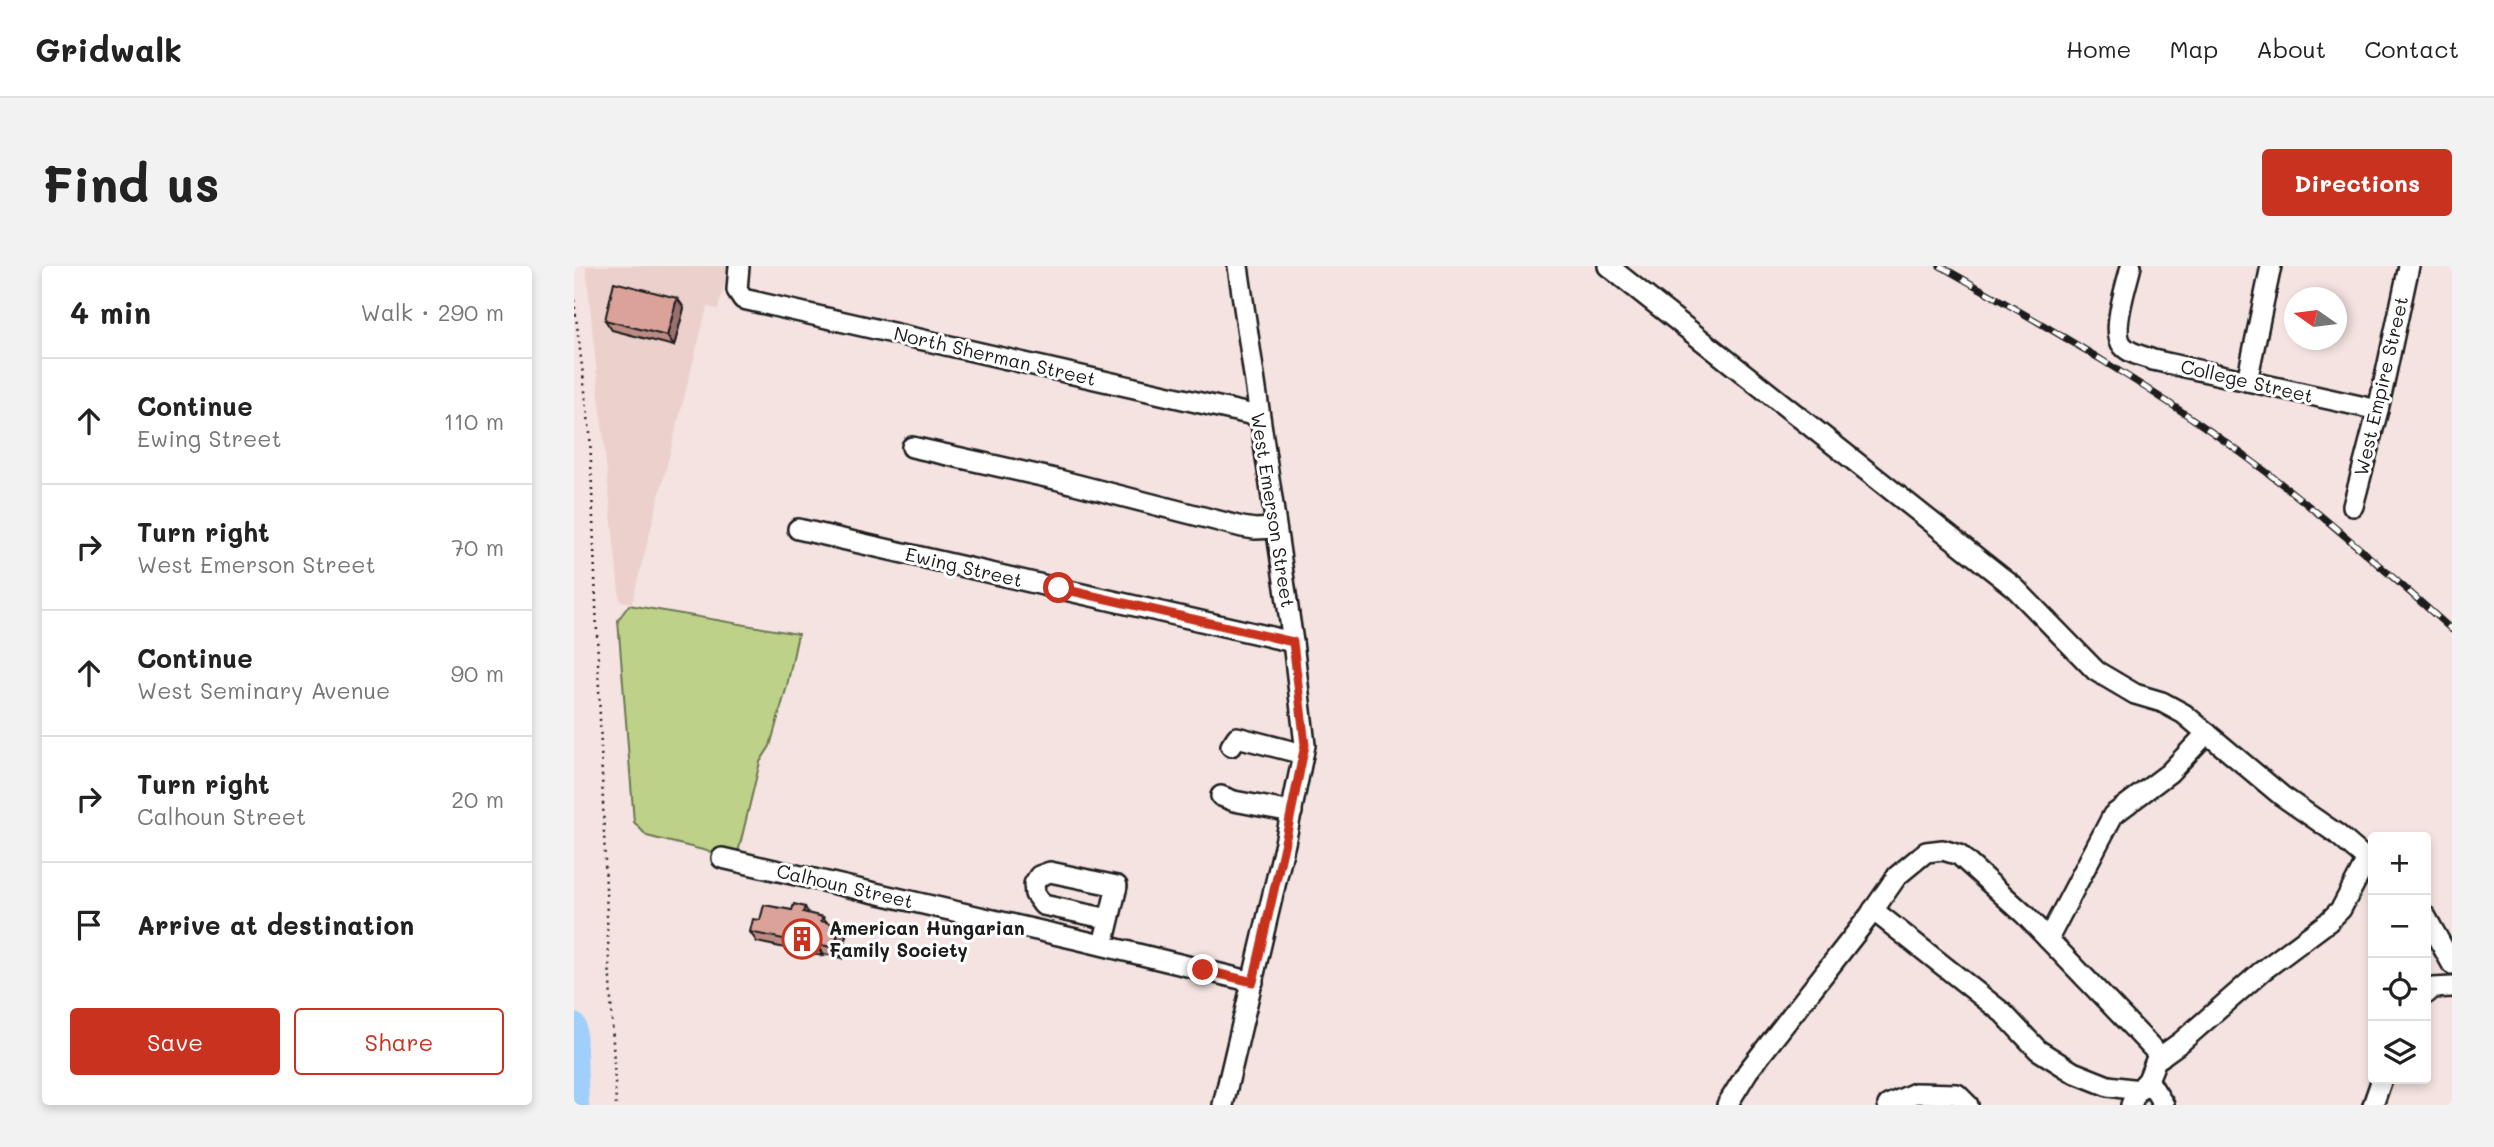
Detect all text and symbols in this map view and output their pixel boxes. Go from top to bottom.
text: Gridwalk [35,27,182,70]
text: Home [2066,33,2131,64]
text: Map [2169,33,2218,64]
text: About [2256,33,2326,64]
text: Contact [2364,33,2459,64]
button: Directions [2262,149,2452,216]
text: Find us [42,151,220,214]
north arrow [2284,287,2347,350]
text: 4 min [70,292,151,332]
street label: West Empire Street [2348,294,2413,478]
text: Walk · 290 m [360,297,504,327]
street label: North Sherman Street [892,320,1099,391]
street label: College Street [2178,353,2316,408]
text: Continue [137,389,253,423]
icon: ahead [70,402,108,440]
text: 110 m [444,406,504,436]
street label: West Emerson Street [1246,411,1301,609]
text: Ewing Street [137,423,282,453]
text: Turn right [137,515,270,549]
icon: right [70,528,108,566]
text: 70 m [451,532,504,562]
street label: Ewing Street [903,541,1025,592]
text: West Emerson Street [137,549,376,579]
route start [1043,572,1074,603]
text: Continue [137,641,253,675]
icon: ahead [70,654,108,692]
text: 90 m [451,658,504,688]
text: West Seminary Avenue [137,675,390,705]
text: Turn right [137,767,270,801]
icon: right [70,780,108,818]
text: 20 m [451,784,504,814]
text: Calhoun Street [137,801,306,831]
map controls [2368,832,2431,1084]
button: + [2368,832,2431,895]
street label: Calhoun Street [774,858,916,913]
button: − [2368,895,2431,958]
icon: arrive [70,906,108,944]
text: Arrive at destination [137,908,414,942]
place label: American Hungarian Family Society [829,915,1025,962]
building icon: American Hungarian Family Society [781,918,823,960]
route end [1187,954,1218,985]
button: locate [2368,958,2431,1021]
button: Save [70,1008,280,1075]
button: Share [294,1008,504,1075]
button: layers [2368,1021,2431,1084]

